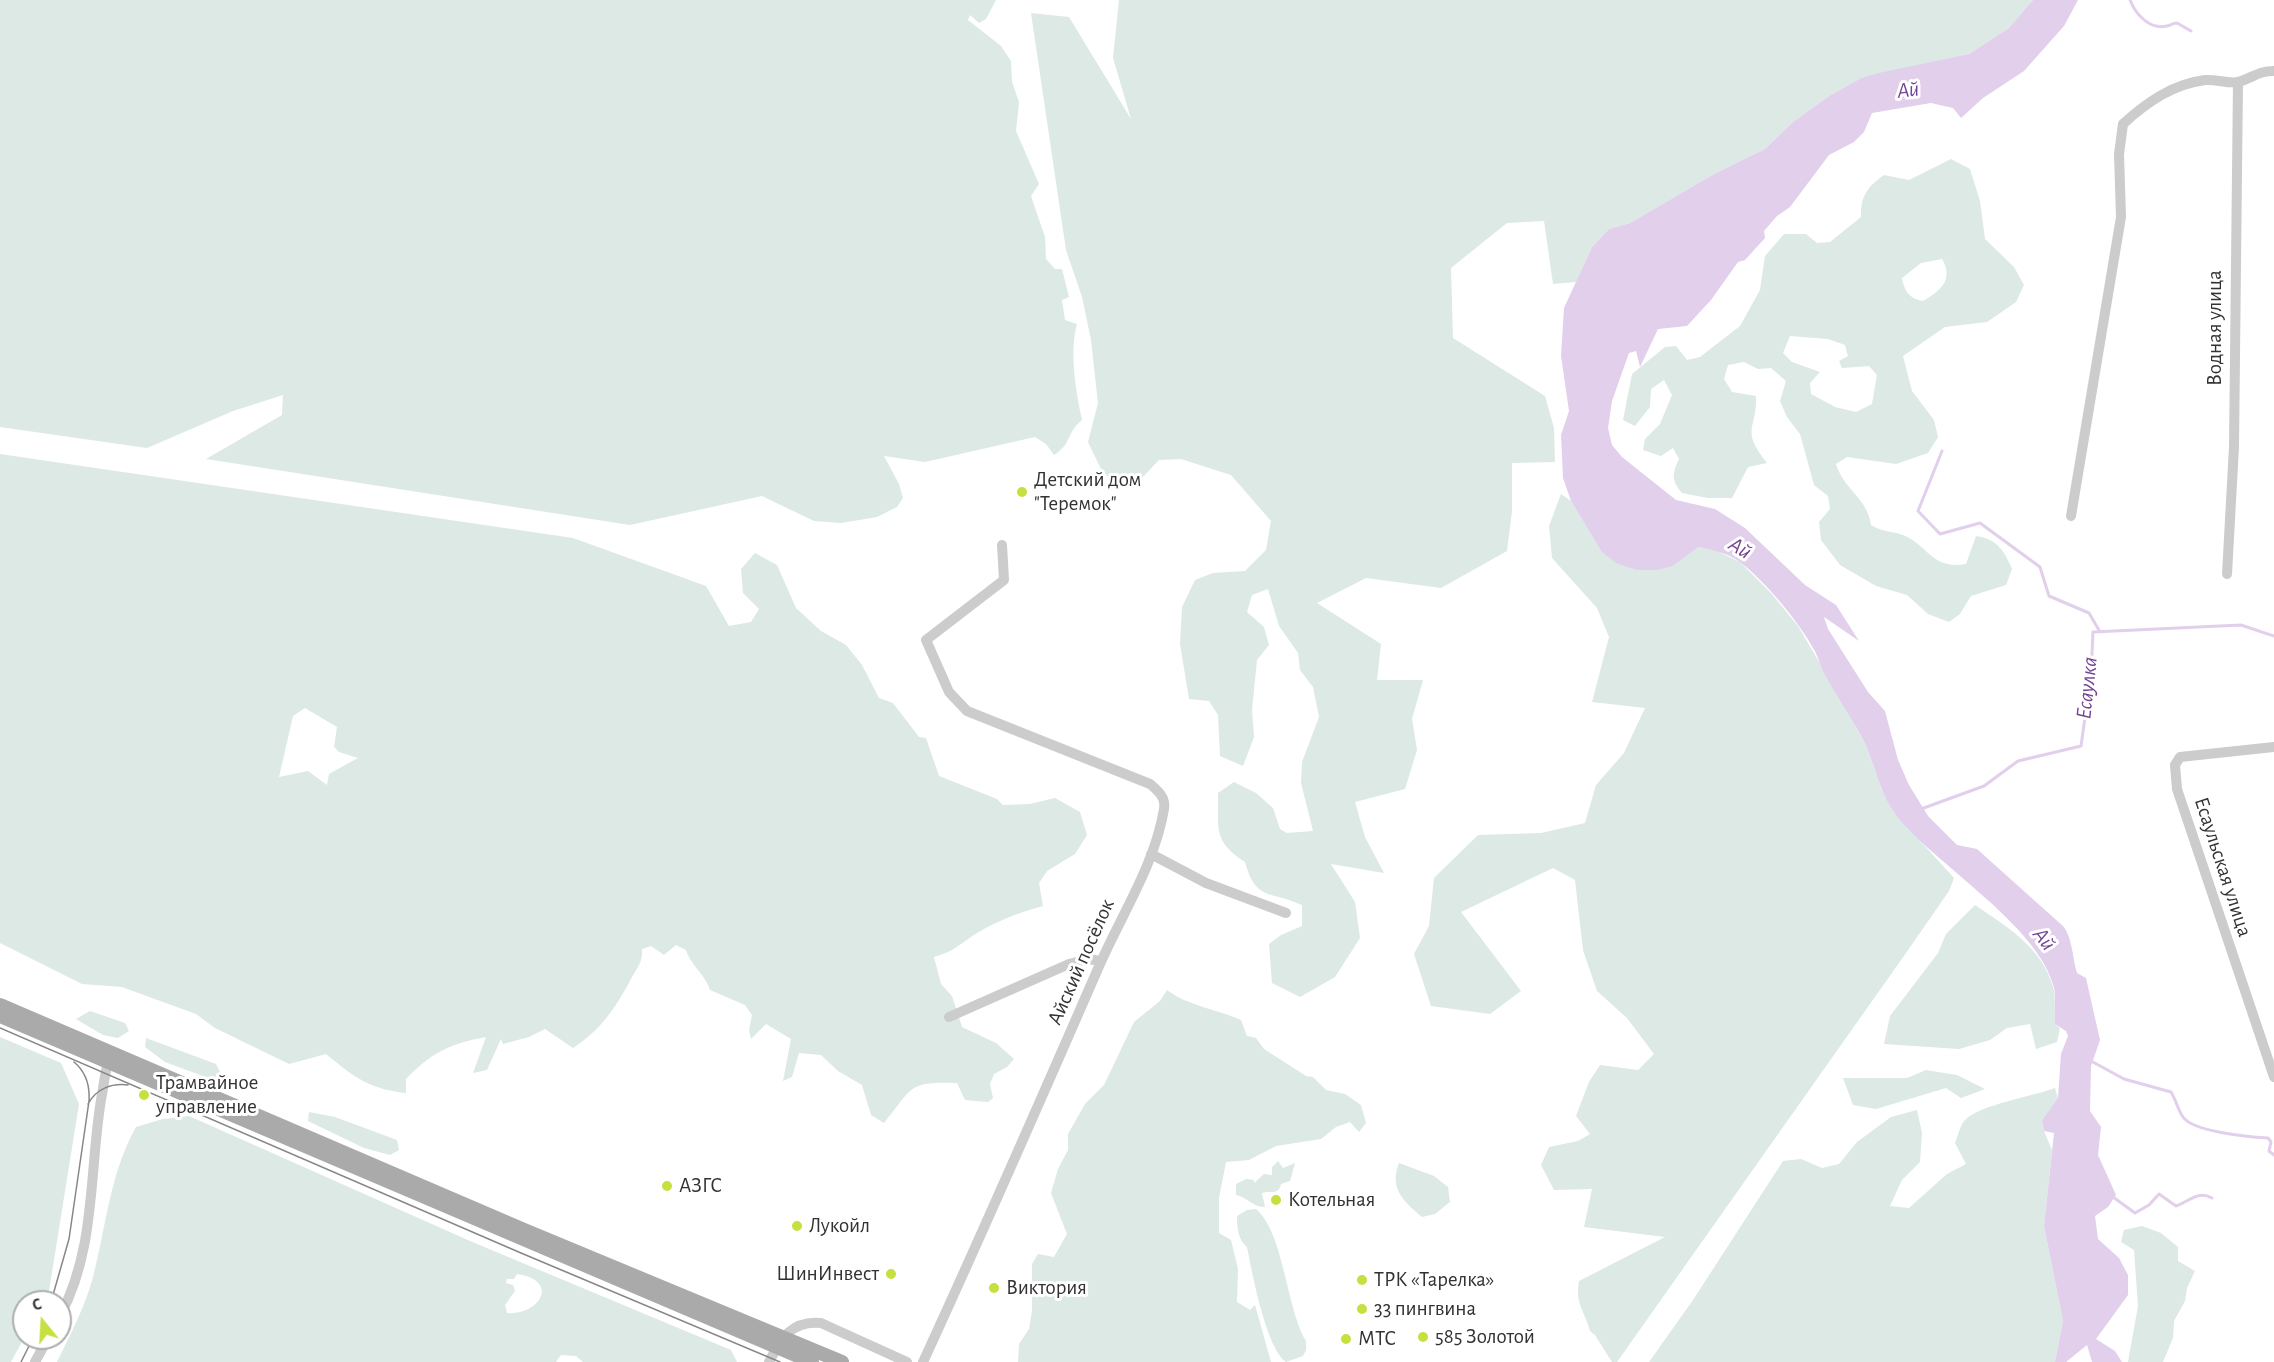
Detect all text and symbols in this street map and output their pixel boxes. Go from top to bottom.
water label: Ай [1895,76,1921,104]
street label: Водная улица [2202,270,2228,386]
place label: Детский дом "Теремок" [1034,467,1142,517]
marker: Детский дом "Теремок" [1015,485,1029,499]
water label: Ай [1724,531,1756,565]
water label: Есаулка [2071,656,2103,720]
street label: Есаульская улица [2189,794,2257,940]
street label: Айский посёлок [1042,895,1120,1029]
water label: Ай [2027,922,2061,956]
place label: Трамвайное управление [156,1070,258,1120]
marker: Трамвайное управление [137,1088,151,1102]
place label: АЗГС [679,1173,722,1199]
marker: АЗГС [660,1179,674,1193]
place label: Котельная [1288,1187,1375,1213]
marker: Котельная [1269,1193,1283,1207]
place label: Лукойл [809,1213,870,1239]
marker: Лукойл [790,1219,804,1233]
place label: ШинИнвест [776,1261,879,1287]
marker: ШинИнвест [884,1267,898,1281]
place label: ТРК «Тарелка» [1374,1267,1494,1293]
marker: ТРК «Тарелка» [1355,1273,1369,1287]
place label: Виктория [1006,1275,1087,1301]
marker: Виктория [987,1281,1001,1295]
north arrow [12,1290,72,1350]
text: С [30,1296,44,1314]
place label: 33 пингвина [1374,1296,1476,1322]
marker: 33 пингвина [1355,1302,1369,1316]
place label: 585 Золотой [1435,1324,1535,1350]
place label: МТС [1358,1326,1396,1352]
marker: 585 Золотой [1416,1330,1430,1344]
marker: МТС [1339,1332,1353,1346]

